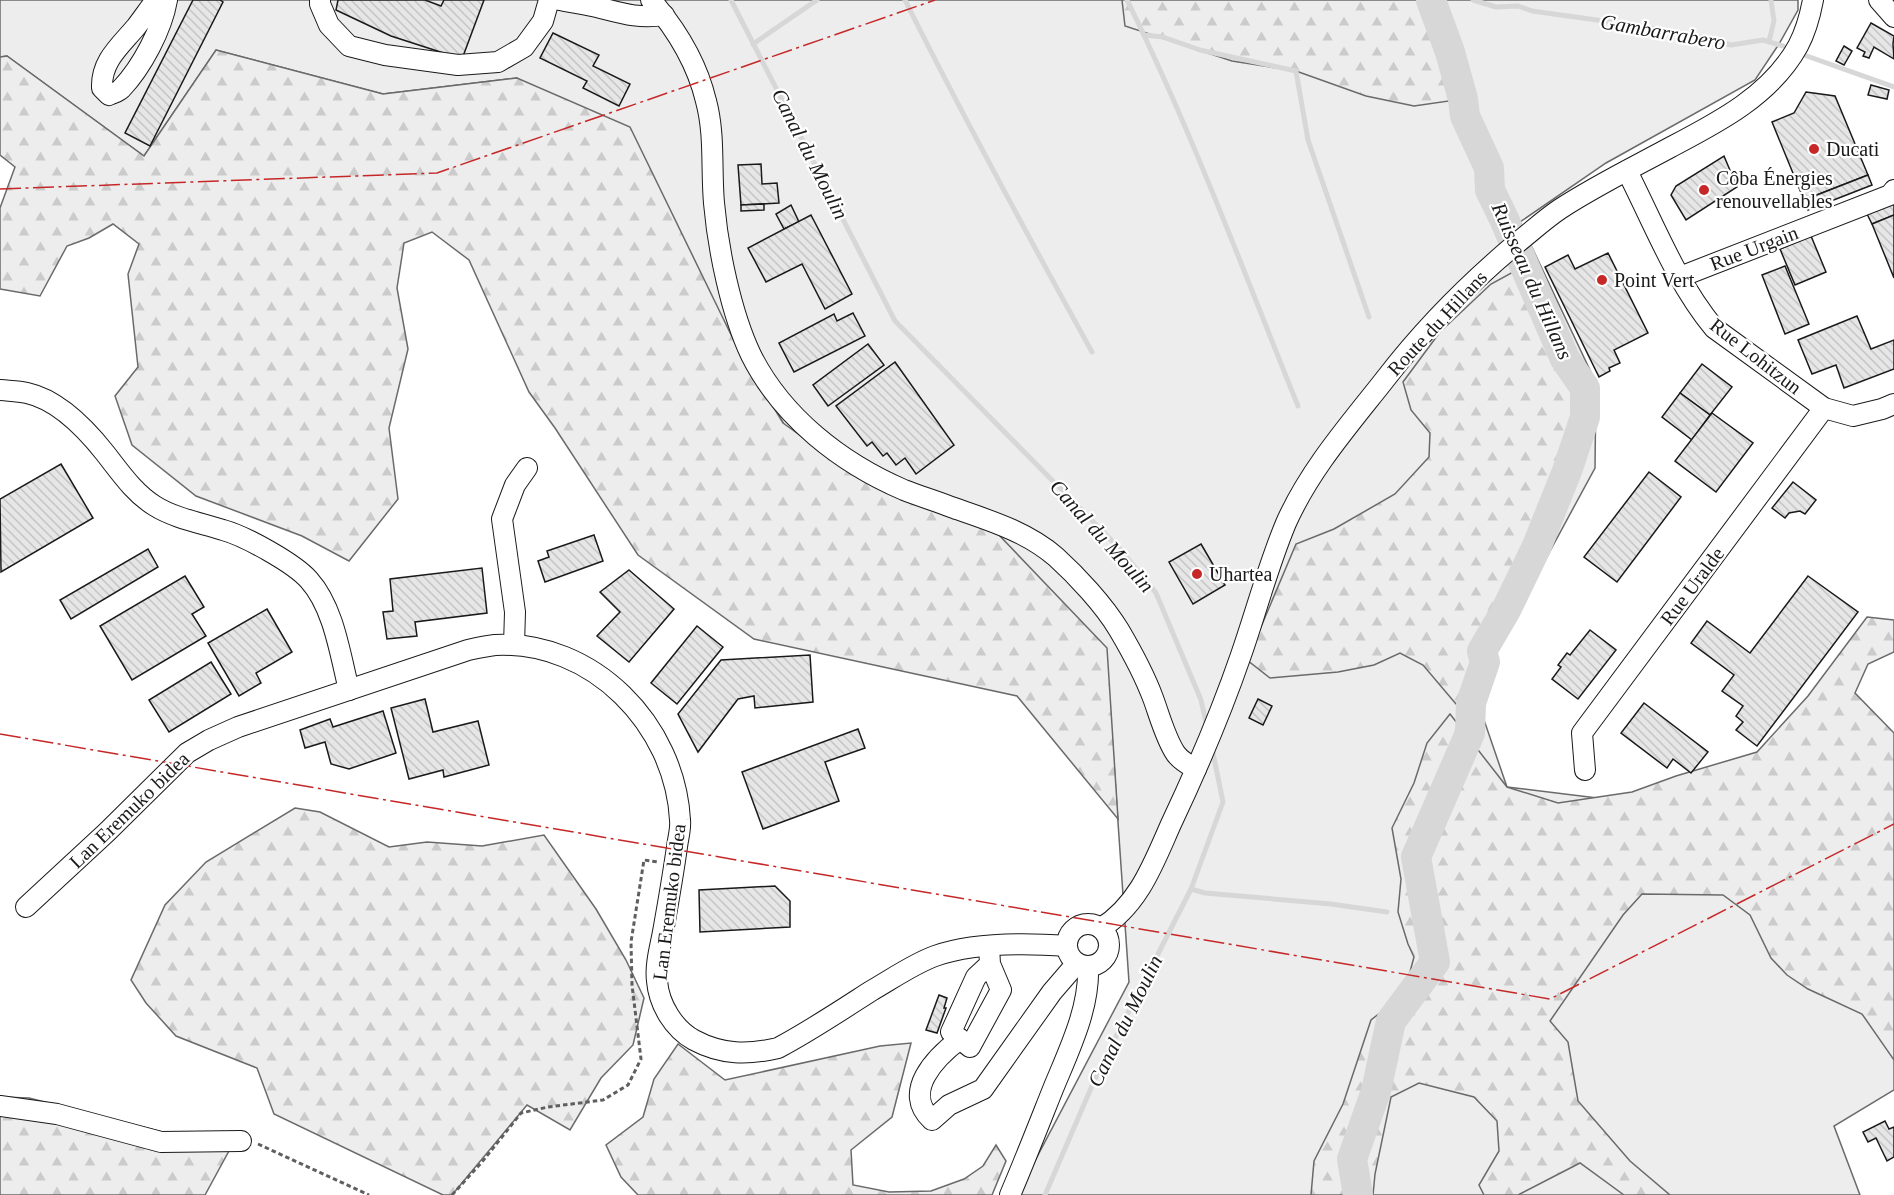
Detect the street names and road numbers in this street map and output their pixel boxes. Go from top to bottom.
street label: Rue Urgain [1707,221,1801,276]
street label: Route du Hillans [1383,266,1491,380]
street label: Rue Lohitzun [1706,314,1806,398]
street label: Rue Uralde [1656,543,1728,629]
street label: Lan Eremuko bidea [65,747,193,873]
street label: Lan Eremuko bidea [648,822,690,982]

